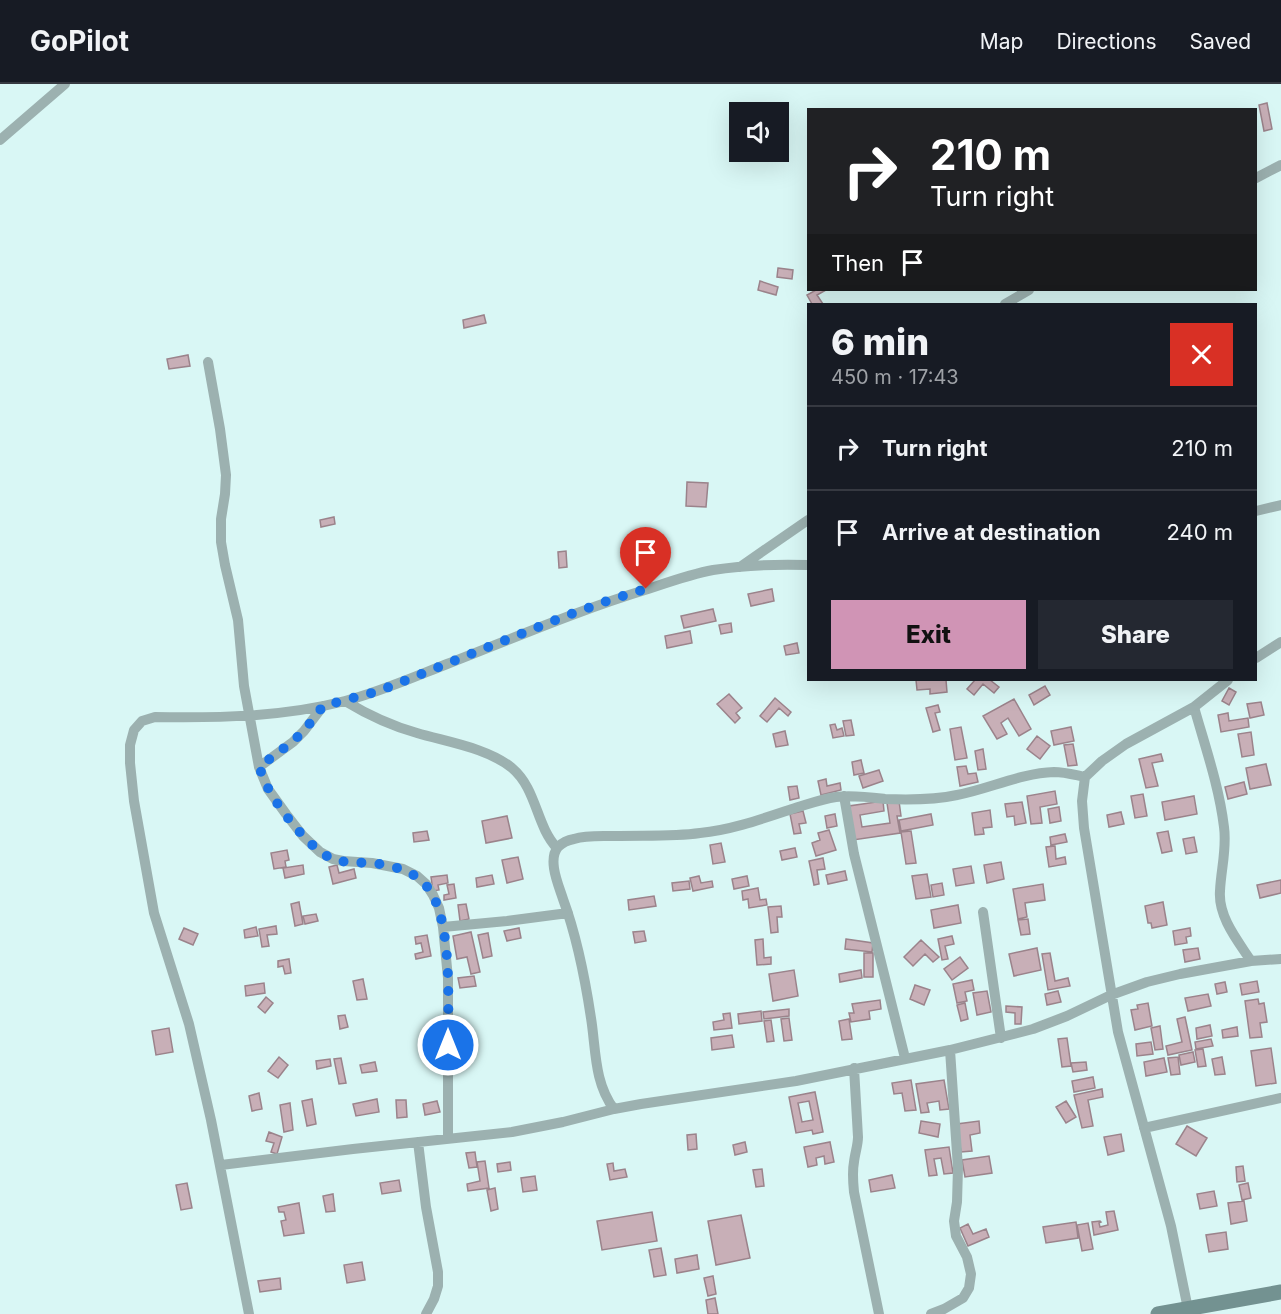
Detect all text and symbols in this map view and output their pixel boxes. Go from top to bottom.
text: GoPilot [30,24,129,58]
text: Map [980,29,1023,54]
text: Directions [1056,29,1157,54]
text: Saved [1190,29,1251,54]
map controls [729,102,789,162]
button: sound [729,102,789,162]
text: 210 m [930,129,1051,180]
icon: right [831,132,909,210]
text: Turn right [930,180,1054,213]
icon: arrive [896,246,929,279]
text: Then [831,250,884,276]
text: 6 min [831,320,929,364]
button: close [1170,323,1233,386]
text: 450 m · 17:43 [831,365,959,389]
icon: right [831,432,864,465]
text: Turn right [882,435,988,461]
text: 210 m [1171,435,1233,461]
icon: arrive [831,516,864,549]
text: Arrive at destination [882,519,1101,545]
text: 240 m [1166,519,1233,545]
pin [620,527,671,589]
icon: arrive [629,536,662,569]
button: Exit [831,600,1026,669]
button: Share [1038,600,1233,669]
position arrow [416,1013,480,1077]

